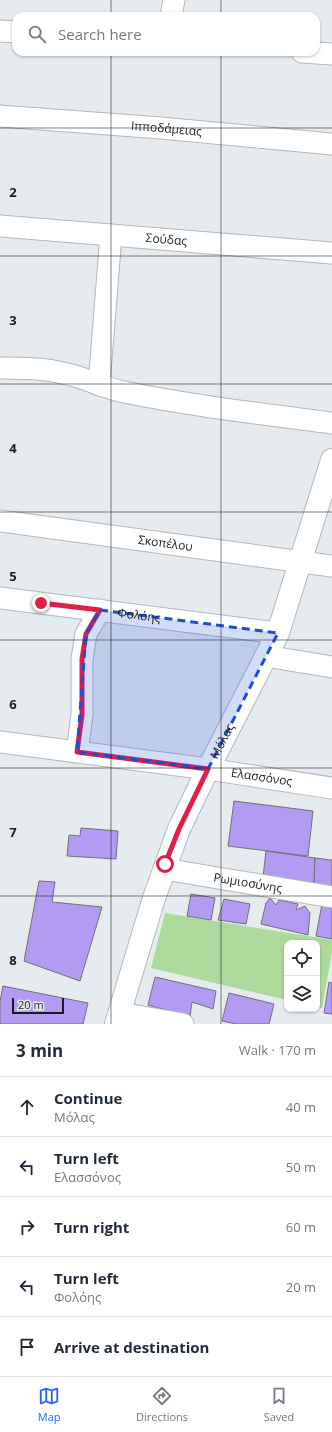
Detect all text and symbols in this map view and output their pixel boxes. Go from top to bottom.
search box [12,12,320,56]
icon: search [26,23,48,45]
text: Search here [58,24,142,44]
street label: Ιπποδάμειας [130,117,203,140]
text: 2 [9,183,17,201]
street label: Σούδας [145,229,188,249]
text: 3 [9,311,17,329]
text: 4 [9,439,17,457]
street label: Σκοπέλου [137,531,194,555]
text: 5 [9,567,17,585]
route end [32,594,50,612]
street label: Φολόης [116,604,162,626]
text: 6 [9,695,17,713]
street label: Μόλας [206,720,238,761]
street label: Ελασσόνος [230,764,294,790]
text: 7 [9,823,17,841]
route start [156,855,174,873]
street label: Ρωμιοσύνης [212,868,284,897]
map controls [284,940,320,1012]
button: locate [284,940,320,976]
text: 8 [9,951,17,969]
button: layers [284,976,320,1012]
scale bar [12,996,64,1015]
text: 20 m [18,997,44,1012]
text: 3 min [16,1039,63,1062]
text: Walk · 170 m [239,1041,316,1059]
text: Continue [54,1088,122,1108]
icon: ahead [16,1096,38,1118]
text: 40 m [286,1098,316,1116]
text: Μόλας [54,1108,95,1126]
text: Turn left [54,1148,119,1168]
icon: left [16,1156,38,1178]
text: 50 m [286,1158,316,1176]
text: Ελασσόνος [54,1168,121,1186]
icon: right [16,1216,38,1238]
text: Turn right [54,1217,129,1237]
text: 60 m [286,1218,316,1236]
text: Turn left [54,1268,119,1288]
icon: left [16,1276,38,1298]
text: 20 m [286,1278,316,1296]
text: Φολόης [54,1288,101,1306]
icon: arrive [16,1336,38,1358]
text: Arrive at destination [54,1337,209,1357]
tab: Map [38,1385,61,1424]
tab: Directions [136,1385,188,1424]
tab: Saved [264,1385,294,1424]

